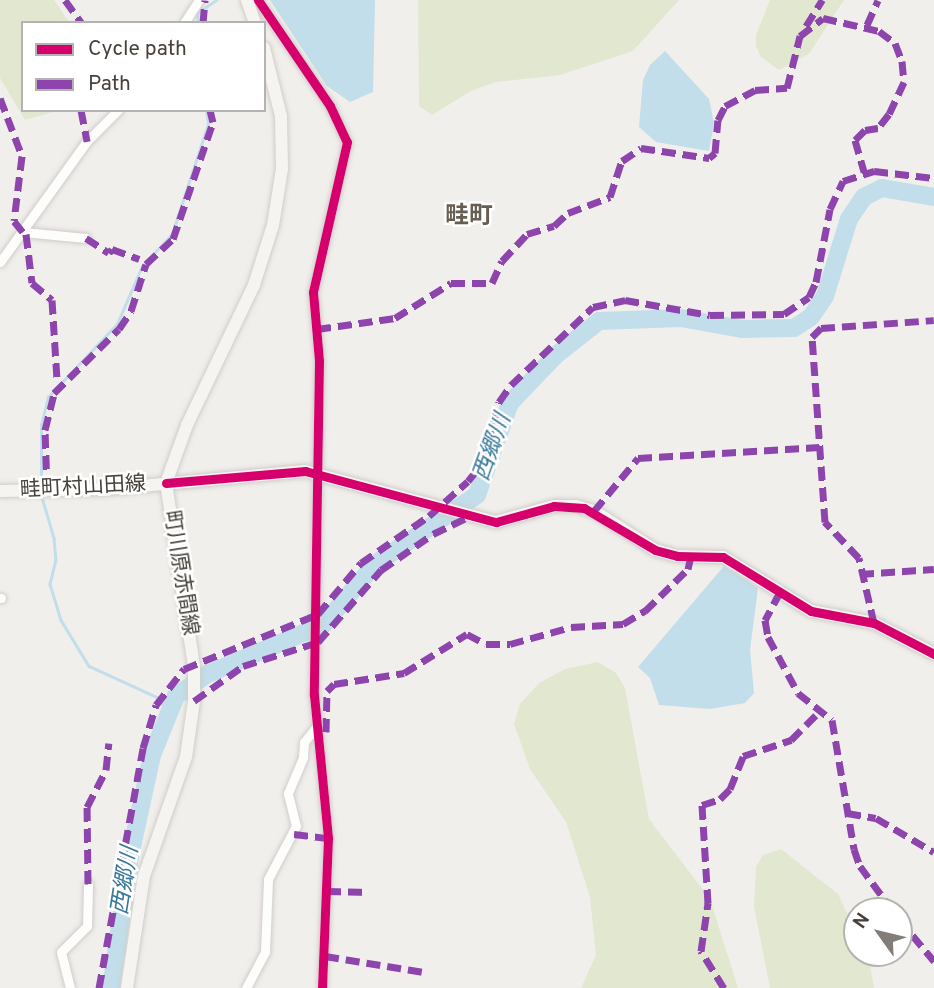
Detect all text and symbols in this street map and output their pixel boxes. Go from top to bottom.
legend [21,21,266,112]
text: Cycle path [88,36,187,63]
text: Path [88,71,131,98]
district label: 畦町 [445,204,493,232]
water label: 西郷川 [469,411,519,485]
street label: 畦町村山田線 [19,472,147,504]
street label: 町川原赤間線 [158,509,202,637]
water label: 西郷川 [108,845,146,917]
north arrow [843,897,913,967]
text: N [848,909,876,934]

